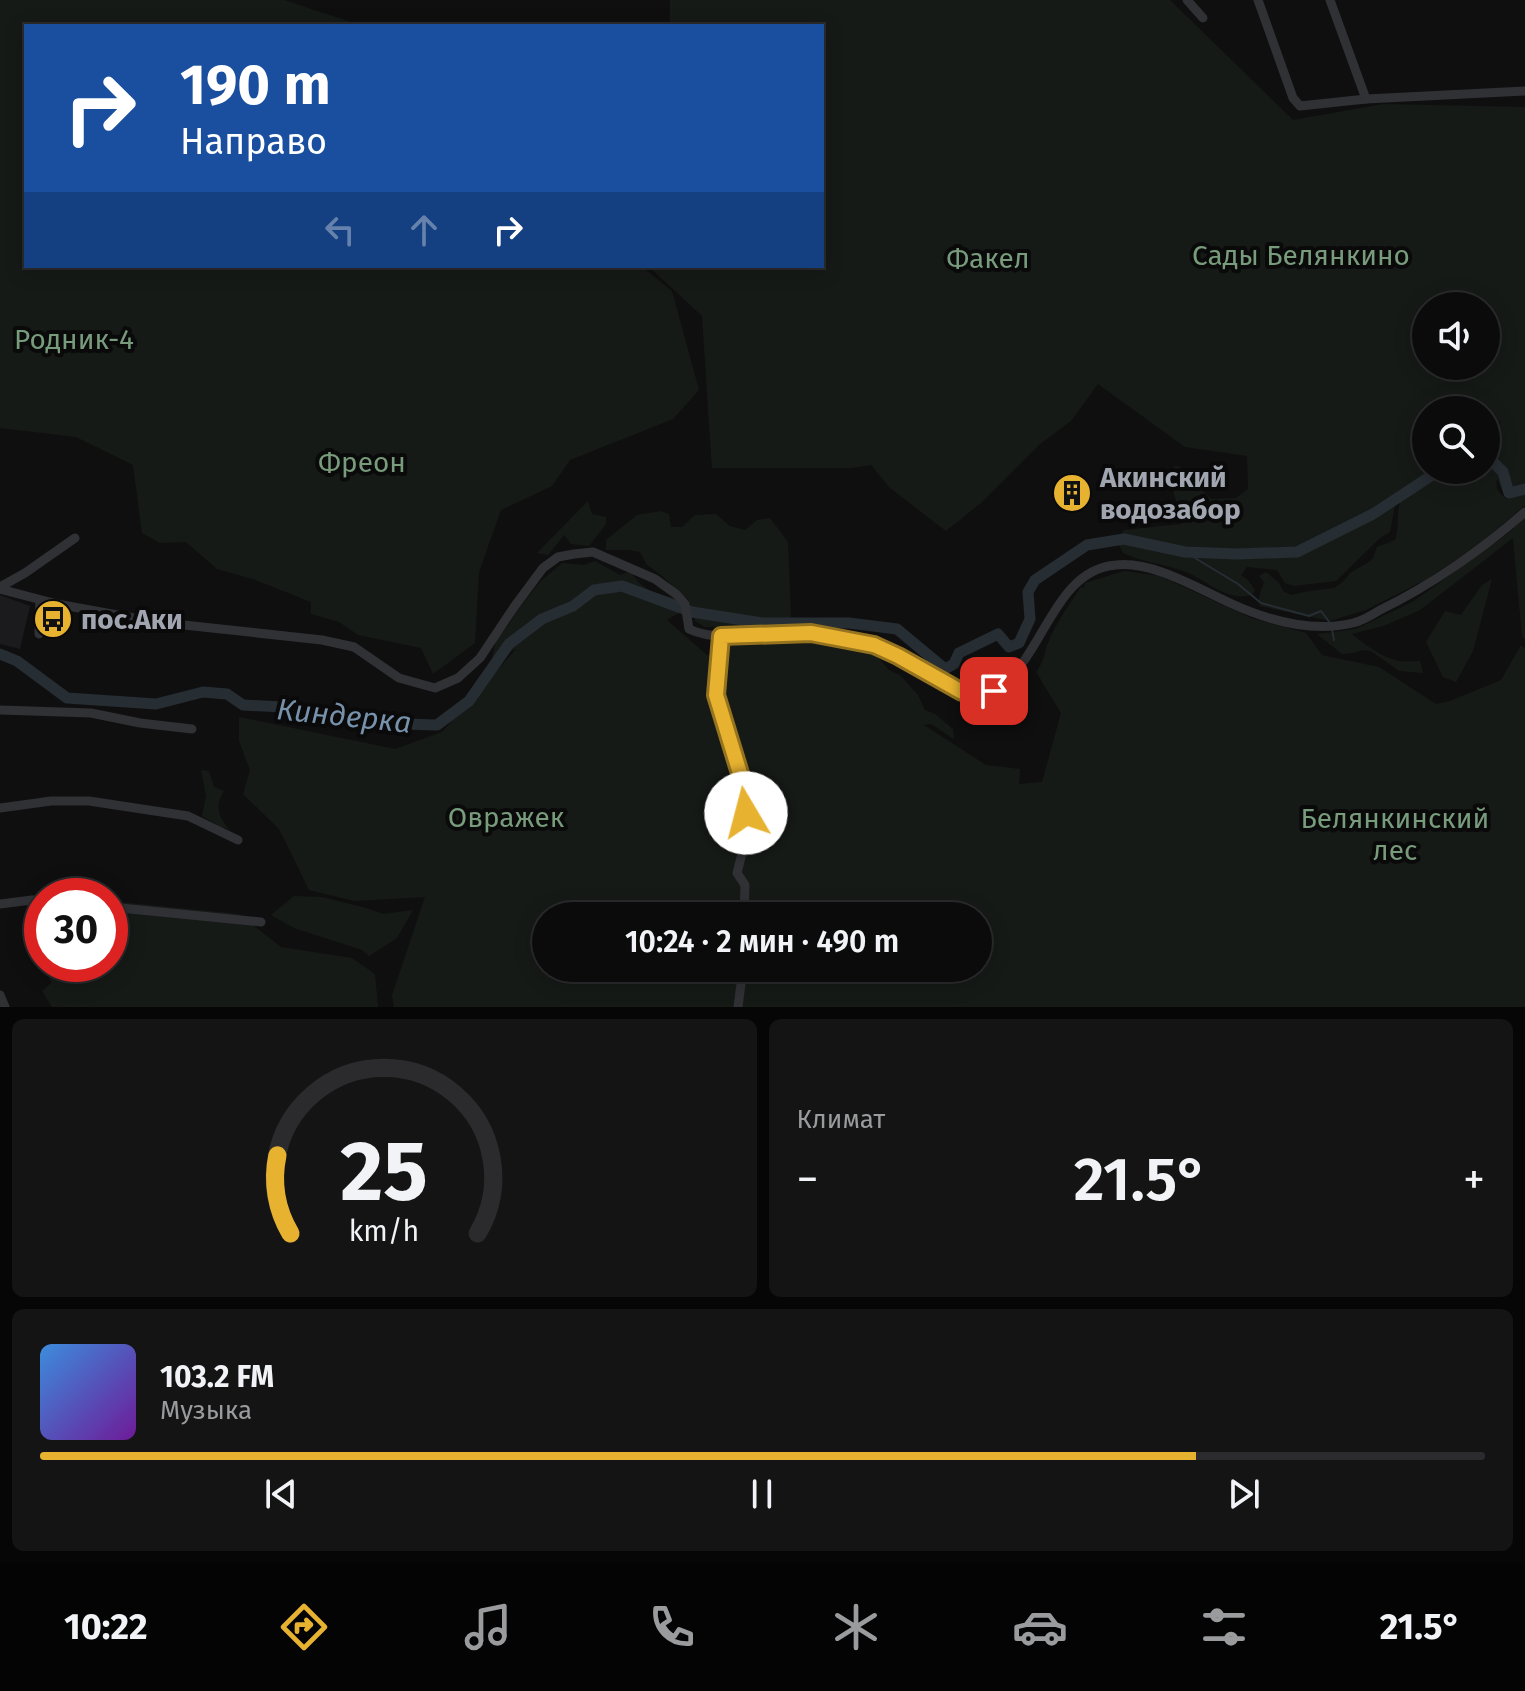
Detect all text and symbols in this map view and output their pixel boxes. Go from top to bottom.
text: 190 m [180,52,331,119]
icon: right [48,56,152,160]
text: Направо [180,120,327,164]
icon: left [318,208,362,252]
icon: ahead [402,208,446,252]
icon: right [486,208,530,252]
park label: Сады Белянкино [1192,239,1410,272]
park label: Факел [946,242,1030,275]
map controls [1412,292,1500,484]
button: sound [1412,292,1500,380]
park label: Родник-4 [14,323,134,356]
button: search [1412,396,1500,484]
park label: Фреон [318,446,406,479]
place label: Акинский водозабор [1099,461,1241,526]
building icon: Акинский водозабор [1051,472,1093,514]
bus stop icon: пос.Аки [32,598,74,640]
place label: пос.Аки [81,603,183,636]
pin [960,657,1028,725]
icon: arrive [972,669,1016,713]
water label: Киндерка [275,691,413,741]
position arrow [704,771,788,855]
park label: Овражек [448,801,565,834]
park label: Белянкинский лес [1301,802,1489,867]
speed limit sign: 30 [24,878,128,982]
text: 10:24 · 2 мин · 490 m [625,924,899,960]
text: Климат [797,1104,885,1135]
text: 25 [340,1122,428,1222]
text: 21.5° [1074,1144,1208,1216]
text: − [797,1153,819,1206]
text: + [1463,1153,1485,1206]
text: km/h [349,1214,420,1249]
text: 103.2 FM [160,1359,274,1395]
text: Музыка [160,1395,252,1426]
icon: previous [259,1472,303,1516]
icon: pause [740,1472,784,1516]
icon: next [1222,1472,1266,1516]
icon: directions [276,1599,332,1655]
icon: music [460,1599,516,1655]
icon: phone [644,1599,700,1655]
icon: climate [828,1599,884,1655]
icon: car [1012,1599,1068,1655]
icon: filters [1196,1599,1252,1655]
text: 10:22 [64,1605,148,1649]
text: 21.5° [1380,1605,1461,1649]

